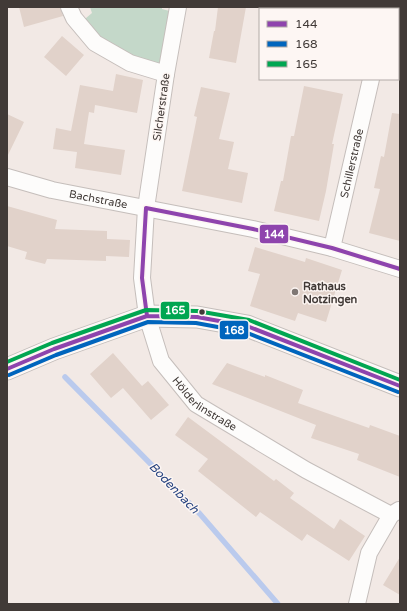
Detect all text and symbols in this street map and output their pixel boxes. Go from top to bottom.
legend [259,8,399,80]
text: 144 [295,17,318,31]
text: 168 [295,37,318,51]
text: 165 [295,57,318,71]
street label: Silcherstraße [150,73,173,142]
street label: Schillerstraße [338,127,366,199]
street label: Bachstraße [68,187,128,211]
line badge: 144 [259,224,289,244]
text: 144 [264,228,284,241]
place label: Rathaus Notzingen [303,280,358,307]
marker: Rathaus Notzingen [290,287,300,297]
line badge: 165 [160,301,190,320]
text: 165 [165,304,185,317]
unlabelled marker [197,307,207,317]
line badge: 168 [219,320,249,340]
text: 168 [224,324,244,337]
street label: Hölderlinstraße [169,374,239,434]
water label: Bodenbach [146,460,202,517]

